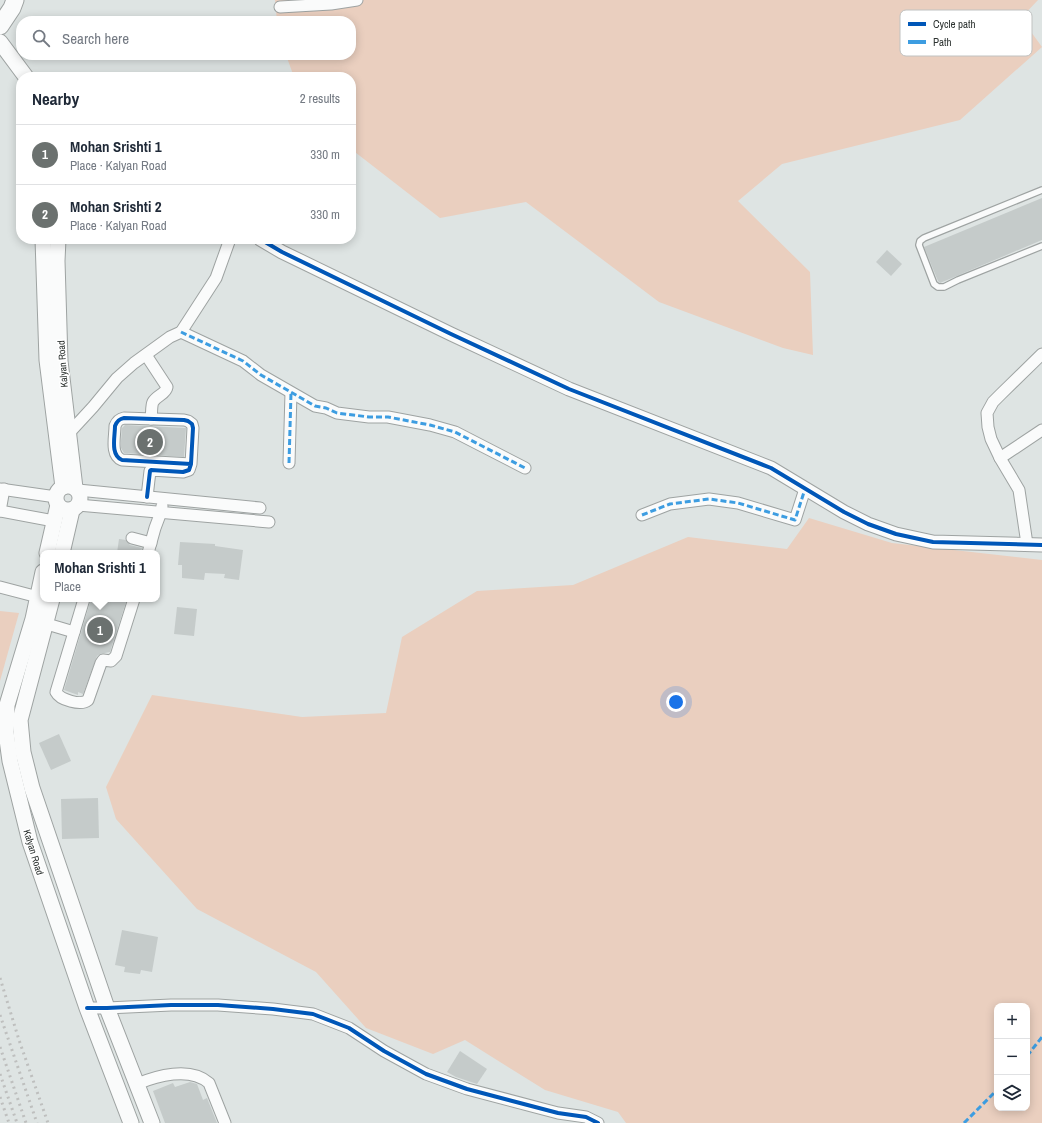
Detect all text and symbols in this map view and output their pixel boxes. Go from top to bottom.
legend [900,10,1032,56]
search box [16,16,356,60]
text: Cycle path [933,17,976,31]
icon: search [30,27,52,49]
text: Search here [62,28,129,49]
text: Path [933,35,952,49]
text: Nearby [32,87,79,110]
text: 2 results [300,90,340,107]
text: Mohan Srishti 1 [70,136,162,157]
text: 1 [42,146,48,163]
text: 330 m [310,146,340,163]
text: Place · Kalyan Road [70,157,167,174]
text: Mohan Srishti 2 [70,196,162,217]
text: 2 [42,206,48,223]
text: 330 m [310,206,340,223]
text: Place · Kalyan Road [70,217,167,234]
street label: Kalyan Road [54,340,71,388]
pin: 2 [137,427,163,457]
popup [40,550,160,602]
text: Mohan Srishti 1 [54,557,146,578]
text: Place [54,578,81,595]
pin: 1 [87,615,113,645]
your location [666,692,686,712]
street label: Kalyan Road [20,828,47,876]
map controls [994,1003,1030,1111]
button: + [994,1003,1030,1039]
button: − [994,1039,1030,1075]
button: layers [994,1075,1030,1111]

